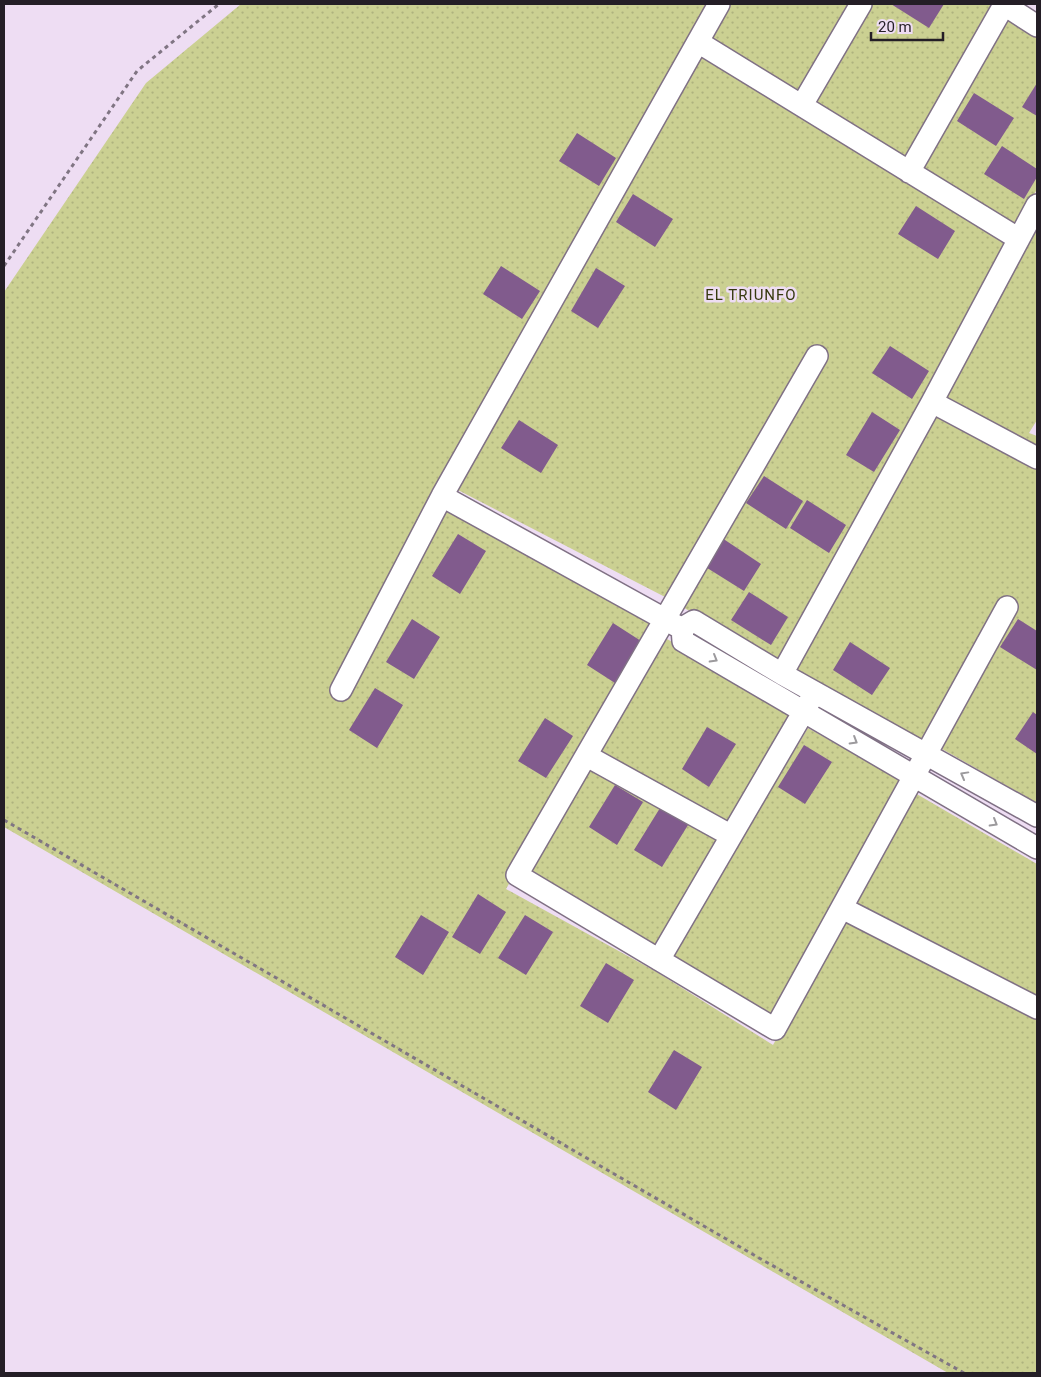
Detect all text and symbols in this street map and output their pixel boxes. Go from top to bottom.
scale bar [871,10,944,42]
text: 20 m [878,18,912,36]
district label: EL TRIUNFO [705,286,797,304]
one-way arrow [708,653,717,663]
one-way arrow [849,734,858,744]
one-way arrow [961,771,970,781]
one-way arrow [989,817,998,827]

